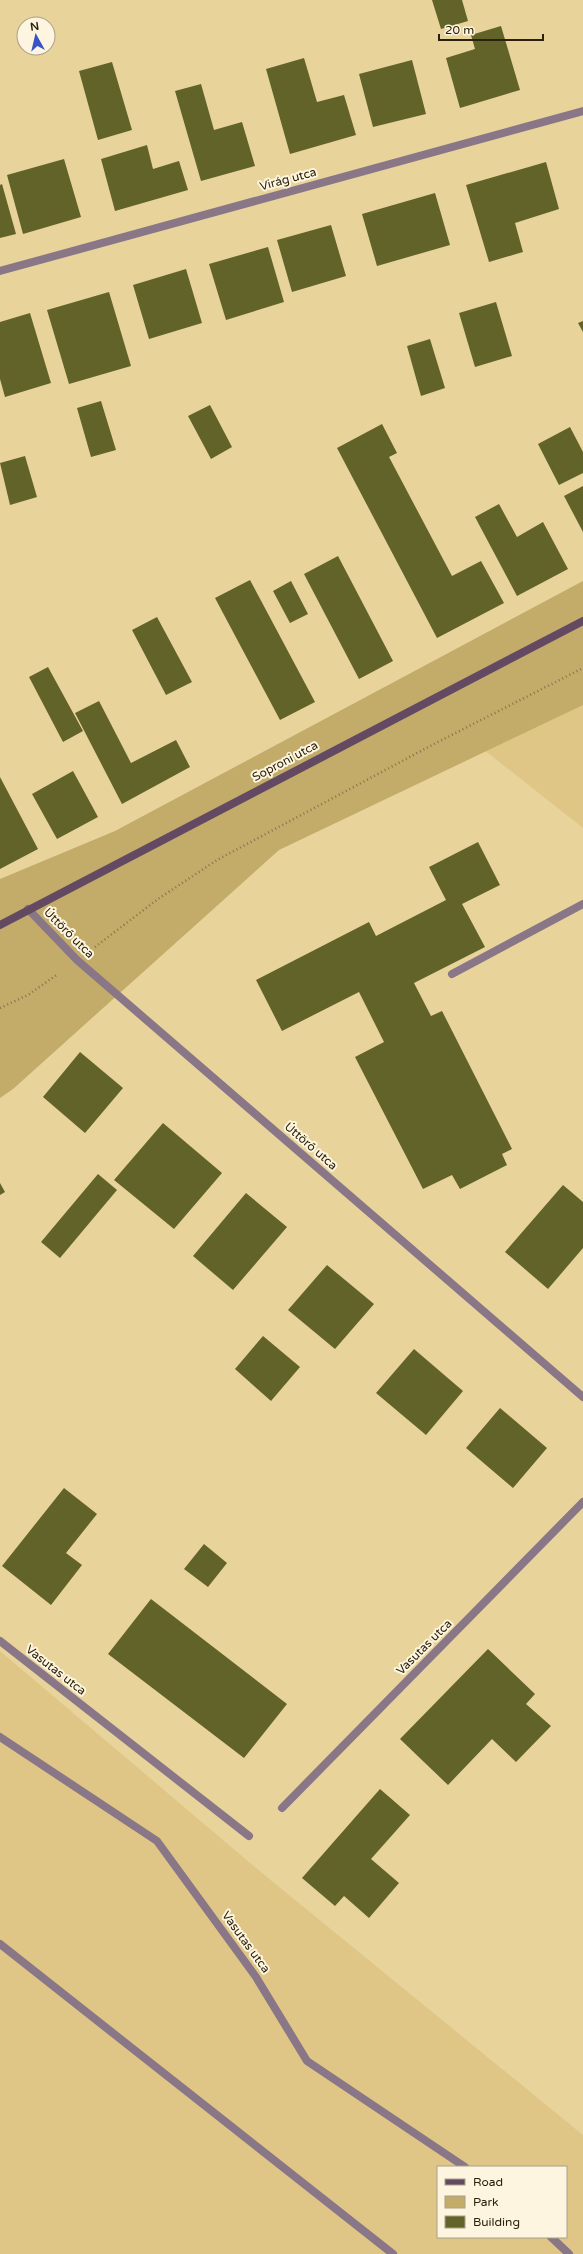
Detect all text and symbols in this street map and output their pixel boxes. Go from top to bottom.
north arrow [16,16,56,56]
scale bar [439,16,543,42]
text: N [29,20,40,34]
text: 20 m [445,23,474,37]
street label: Virág utca [258,165,318,193]
street label: Soproni utca [250,738,320,784]
street label: Úttörő utca [41,905,97,961]
street label: Úttörő utca [282,1119,340,1173]
street label: Vasutas utca [393,1616,455,1678]
street label: Vasutas utca [23,1642,89,1698]
street label: Vasutas utca [219,1909,273,1975]
legend [437,2166,567,2238]
text: Road [473,2175,503,2189]
text: Park [473,2195,499,2209]
text: Building [473,2215,520,2229]

